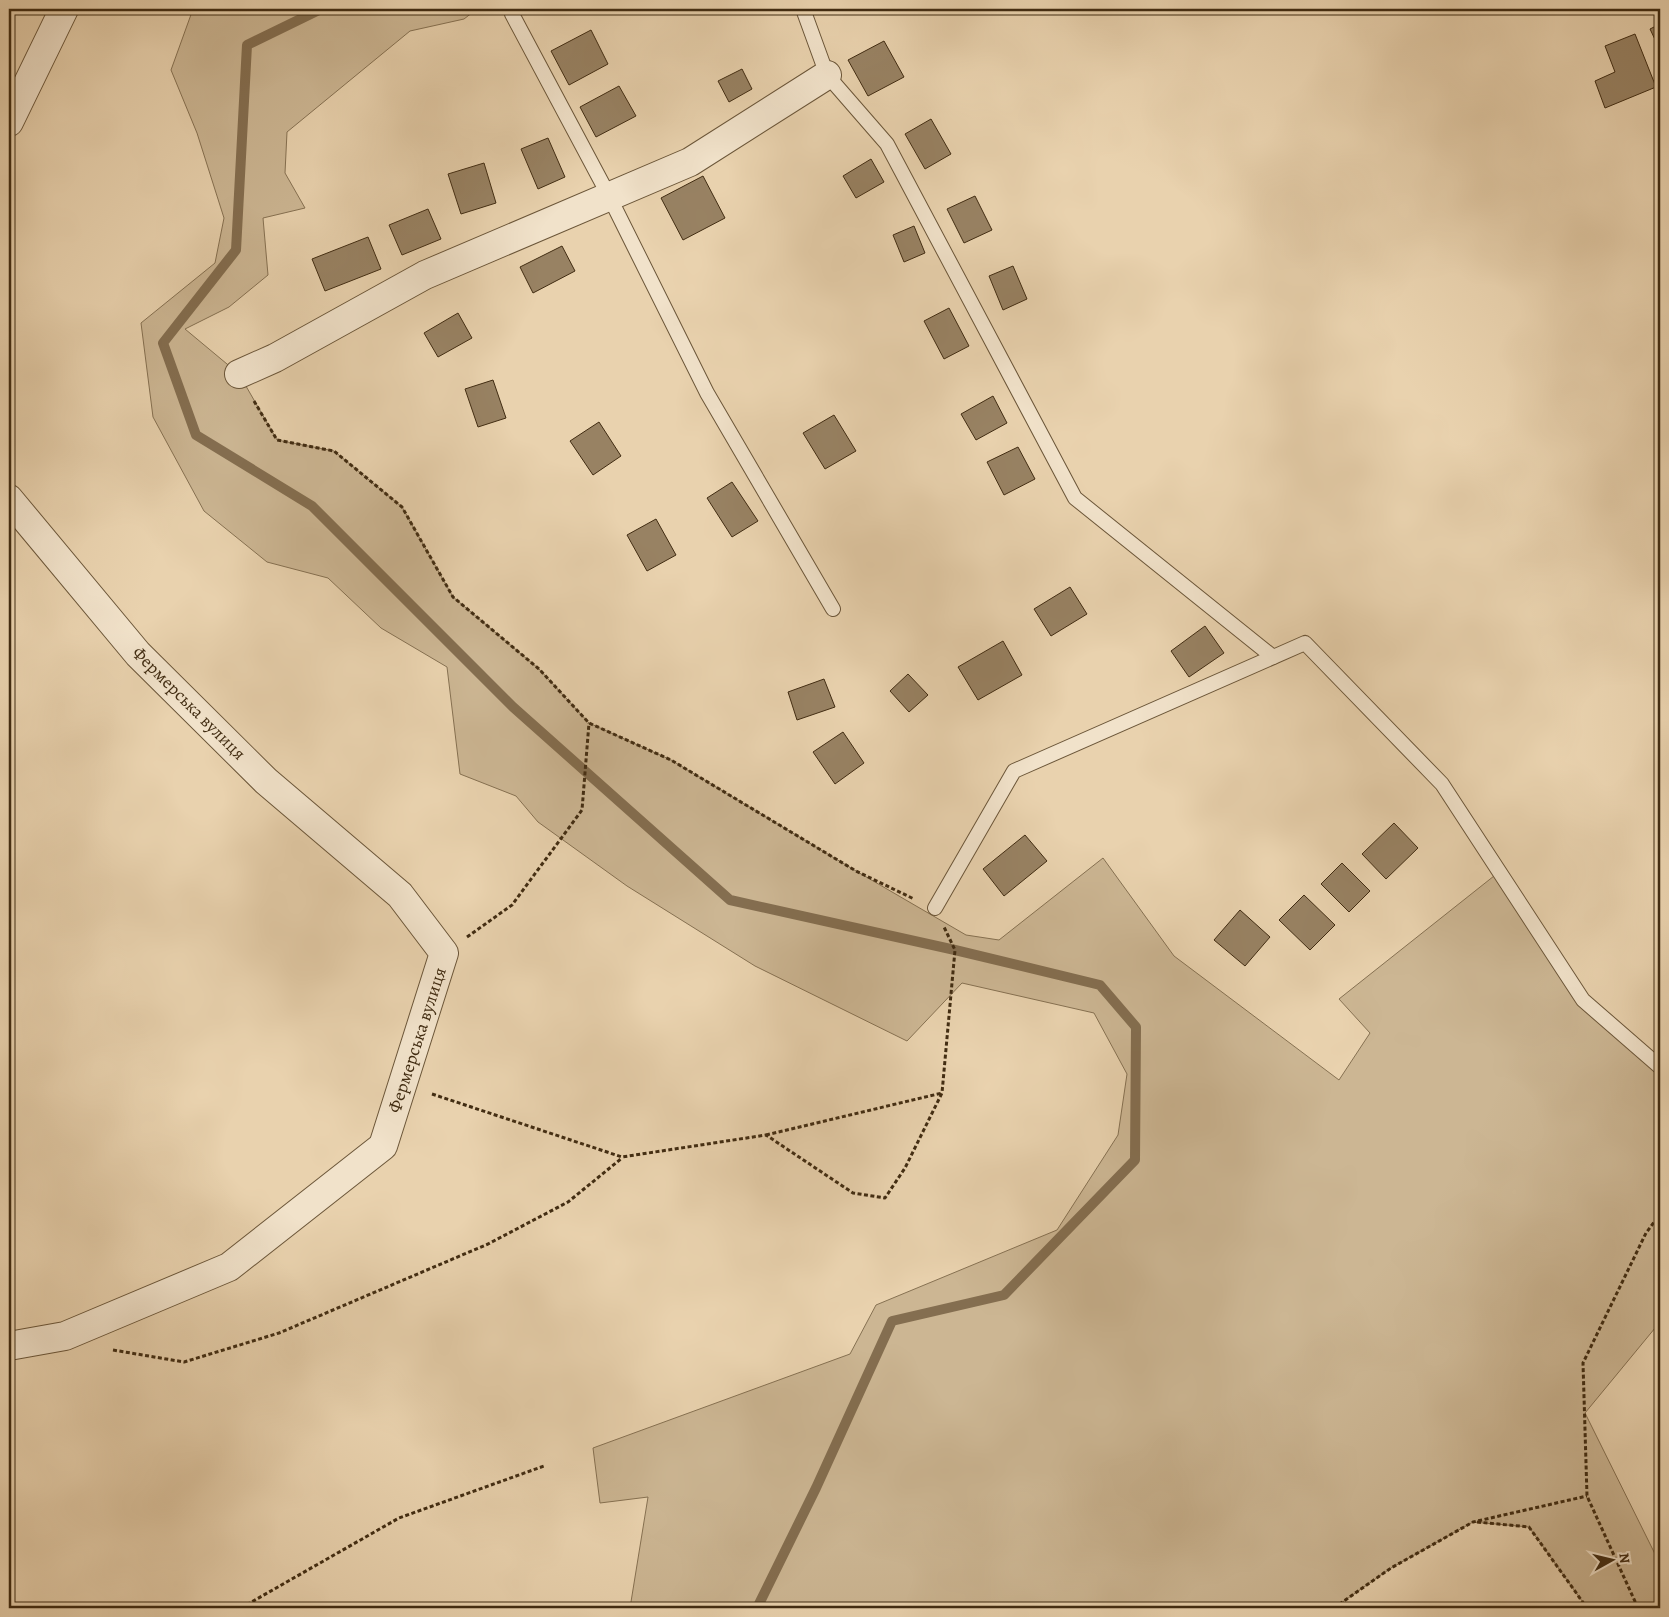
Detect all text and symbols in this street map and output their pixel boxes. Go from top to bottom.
street label: Фермерська вулиця [127,641,251,765]
street label: Фермерська вулиця [382,964,452,1116]
north arrow [1586,1534,1636,1584]
text: N [1614,1552,1634,1565]

